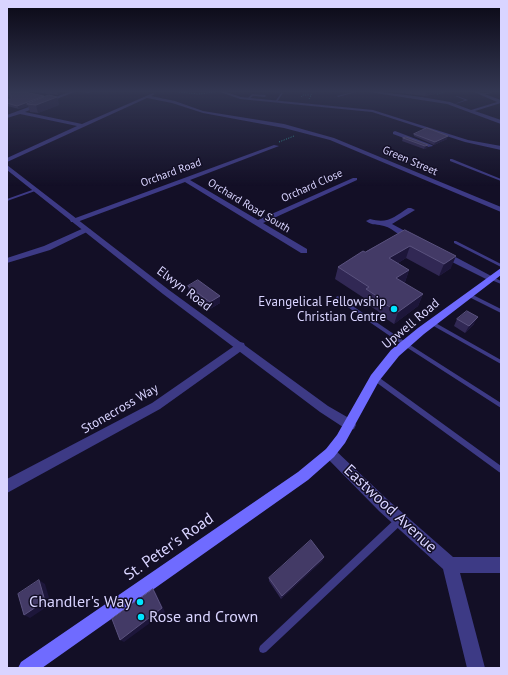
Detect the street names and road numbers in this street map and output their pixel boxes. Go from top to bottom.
street label: Green Street [380,143,440,179]
street label: Orchard Road [139,156,203,190]
street label: Orchard Close [279,167,345,205]
street label: Orchard Road South [205,176,293,236]
street label: Elwyn Road [154,263,214,315]
street label: Upwell Road [379,296,443,352]
street label: Stonecross Way [79,381,161,437]
street label: Eastwood Avenue [339,461,441,557]
street label: St. Peter's Road [121,509,217,585]

